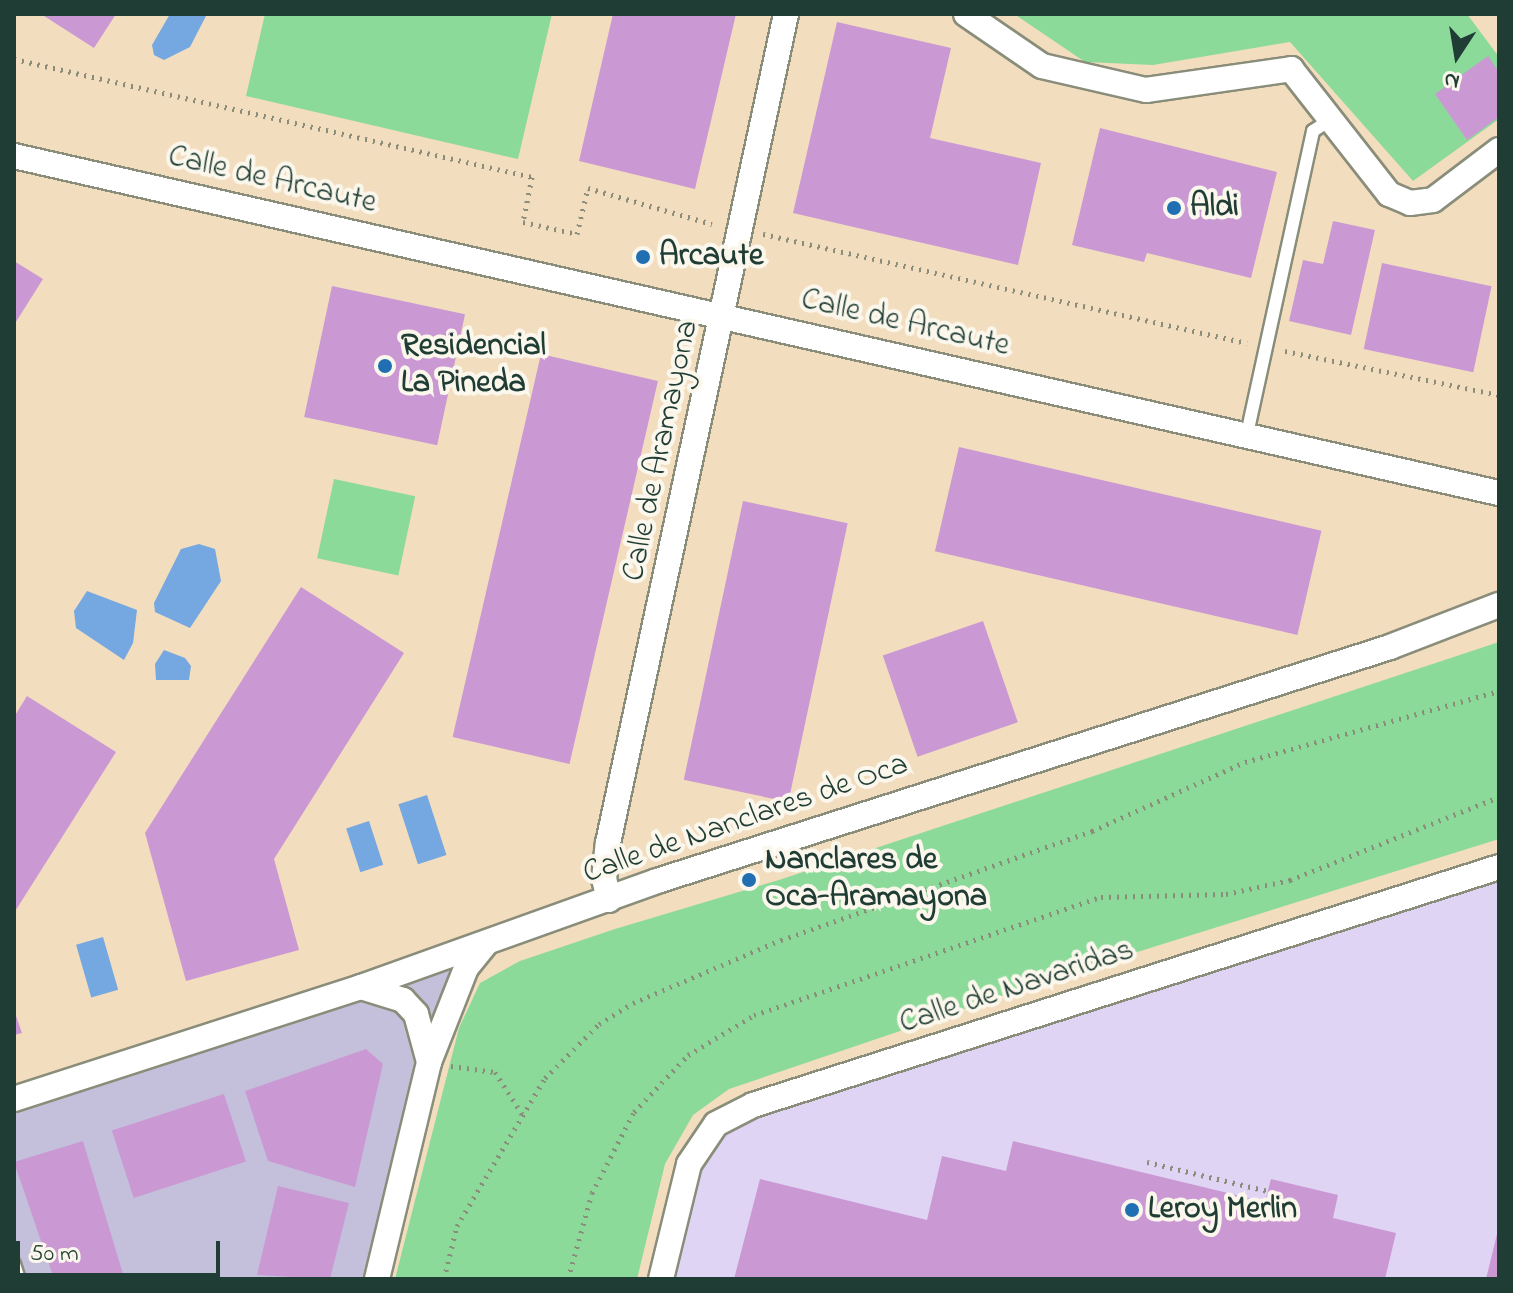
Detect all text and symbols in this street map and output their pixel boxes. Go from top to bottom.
north arrow [1417,16,1497,96]
text: N [1441,62,1463,97]
street label: Calle de Arcaute [164,138,380,224]
place label: Aldi [1190,189,1239,227]
marker: Aldi [1165,199,1183,217]
place label: Arcaute [659,238,763,276]
marker: Arcaute [634,248,652,266]
street label: Calle de Arcaute [797,281,1013,367]
street label: Calle de Aramayona [616,317,708,585]
place label: Residencial La Pineda [401,329,546,404]
marker: Residencial La Pineda [376,357,394,375]
street label: Calle de Nanclares de Oca [578,746,914,894]
place label: Nanclares de Oca-Aramayona [765,843,987,918]
marker: Nanclares de Oca-Aramayona [740,871,758,889]
street label: Calle de Navaridas [895,932,1139,1044]
place label: Leroy Merlin [1148,1191,1297,1229]
marker: Leroy Merlin [1123,1201,1141,1219]
scale bar [20,1225,224,1275]
text: 50 m [30,1237,79,1272]

